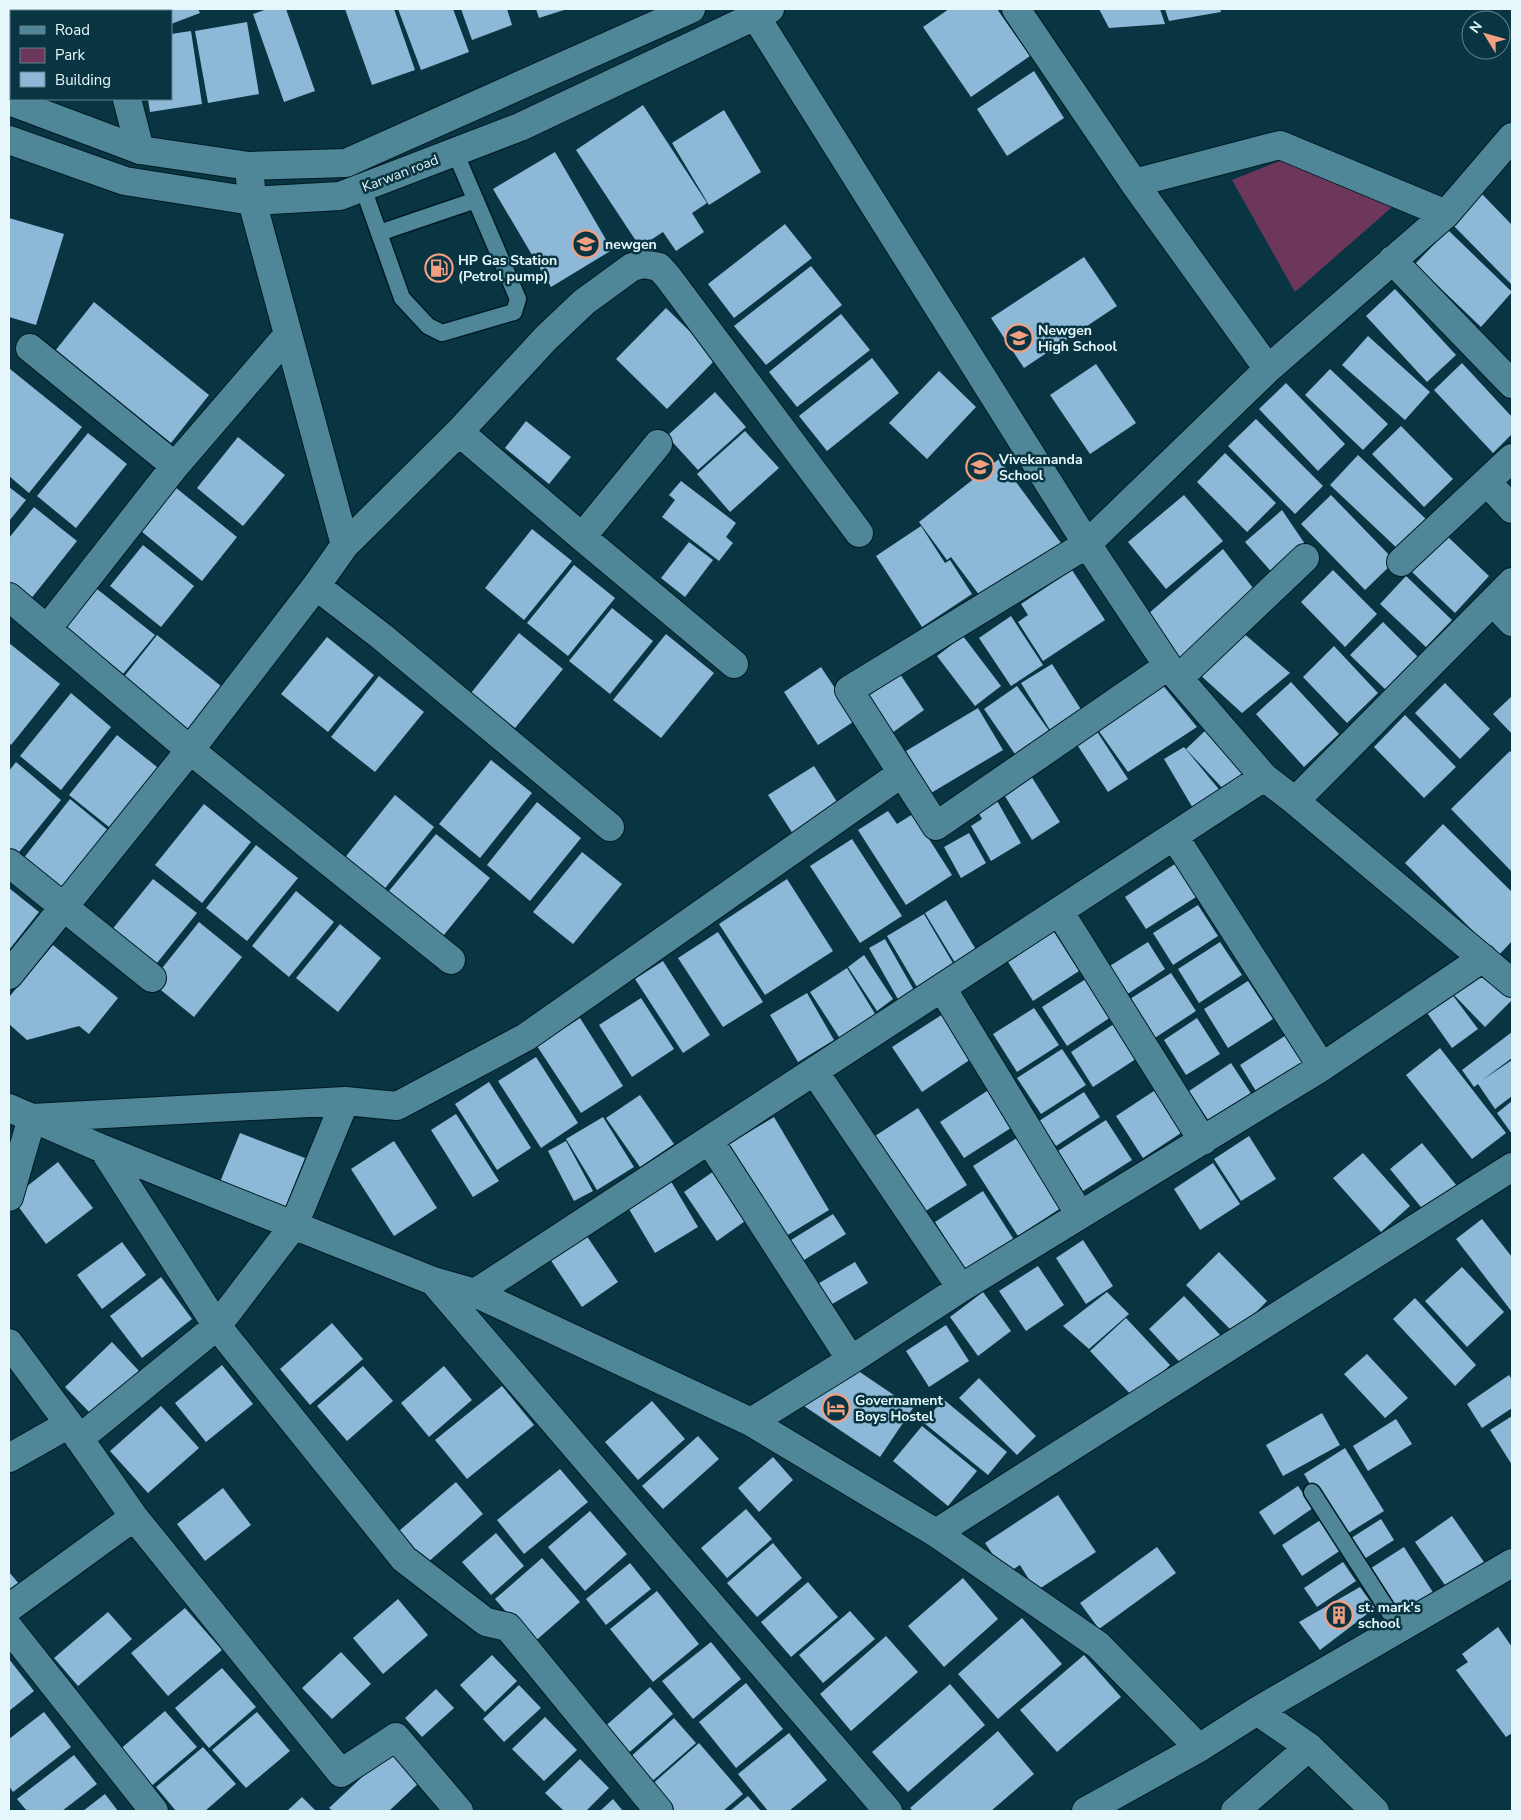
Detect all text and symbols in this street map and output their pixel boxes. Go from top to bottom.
legend [10,10,172,100]
north arrow [1461,10,1511,60]
text: N [1465,18,1487,37]
text: Road [55,20,90,40]
text: Park [55,45,85,65]
text: Building [55,70,111,90]
street label: Karwan road [359,150,441,197]
school or university icon: newgen [571,229,601,259]
place label: newgen [605,235,657,254]
place label: HP Gas Station (Petrol pump) [458,251,557,286]
fuel station icon: HP Gas Station (Petrol pump) [424,253,454,283]
place label: Newgen High School [1038,321,1118,356]
school or university icon: Newgen High School [1004,323,1034,353]
place label: Vivekananda School [998,450,1083,485]
school or university icon: Vivekananda School [965,452,995,482]
place label: Governament Boys Hostel [855,1391,943,1426]
hotel icon: Governament Boys Hostel [821,1393,851,1423]
place label: st. mark's school [1358,1598,1421,1633]
building icon: st. mark's school [1324,1600,1354,1630]

